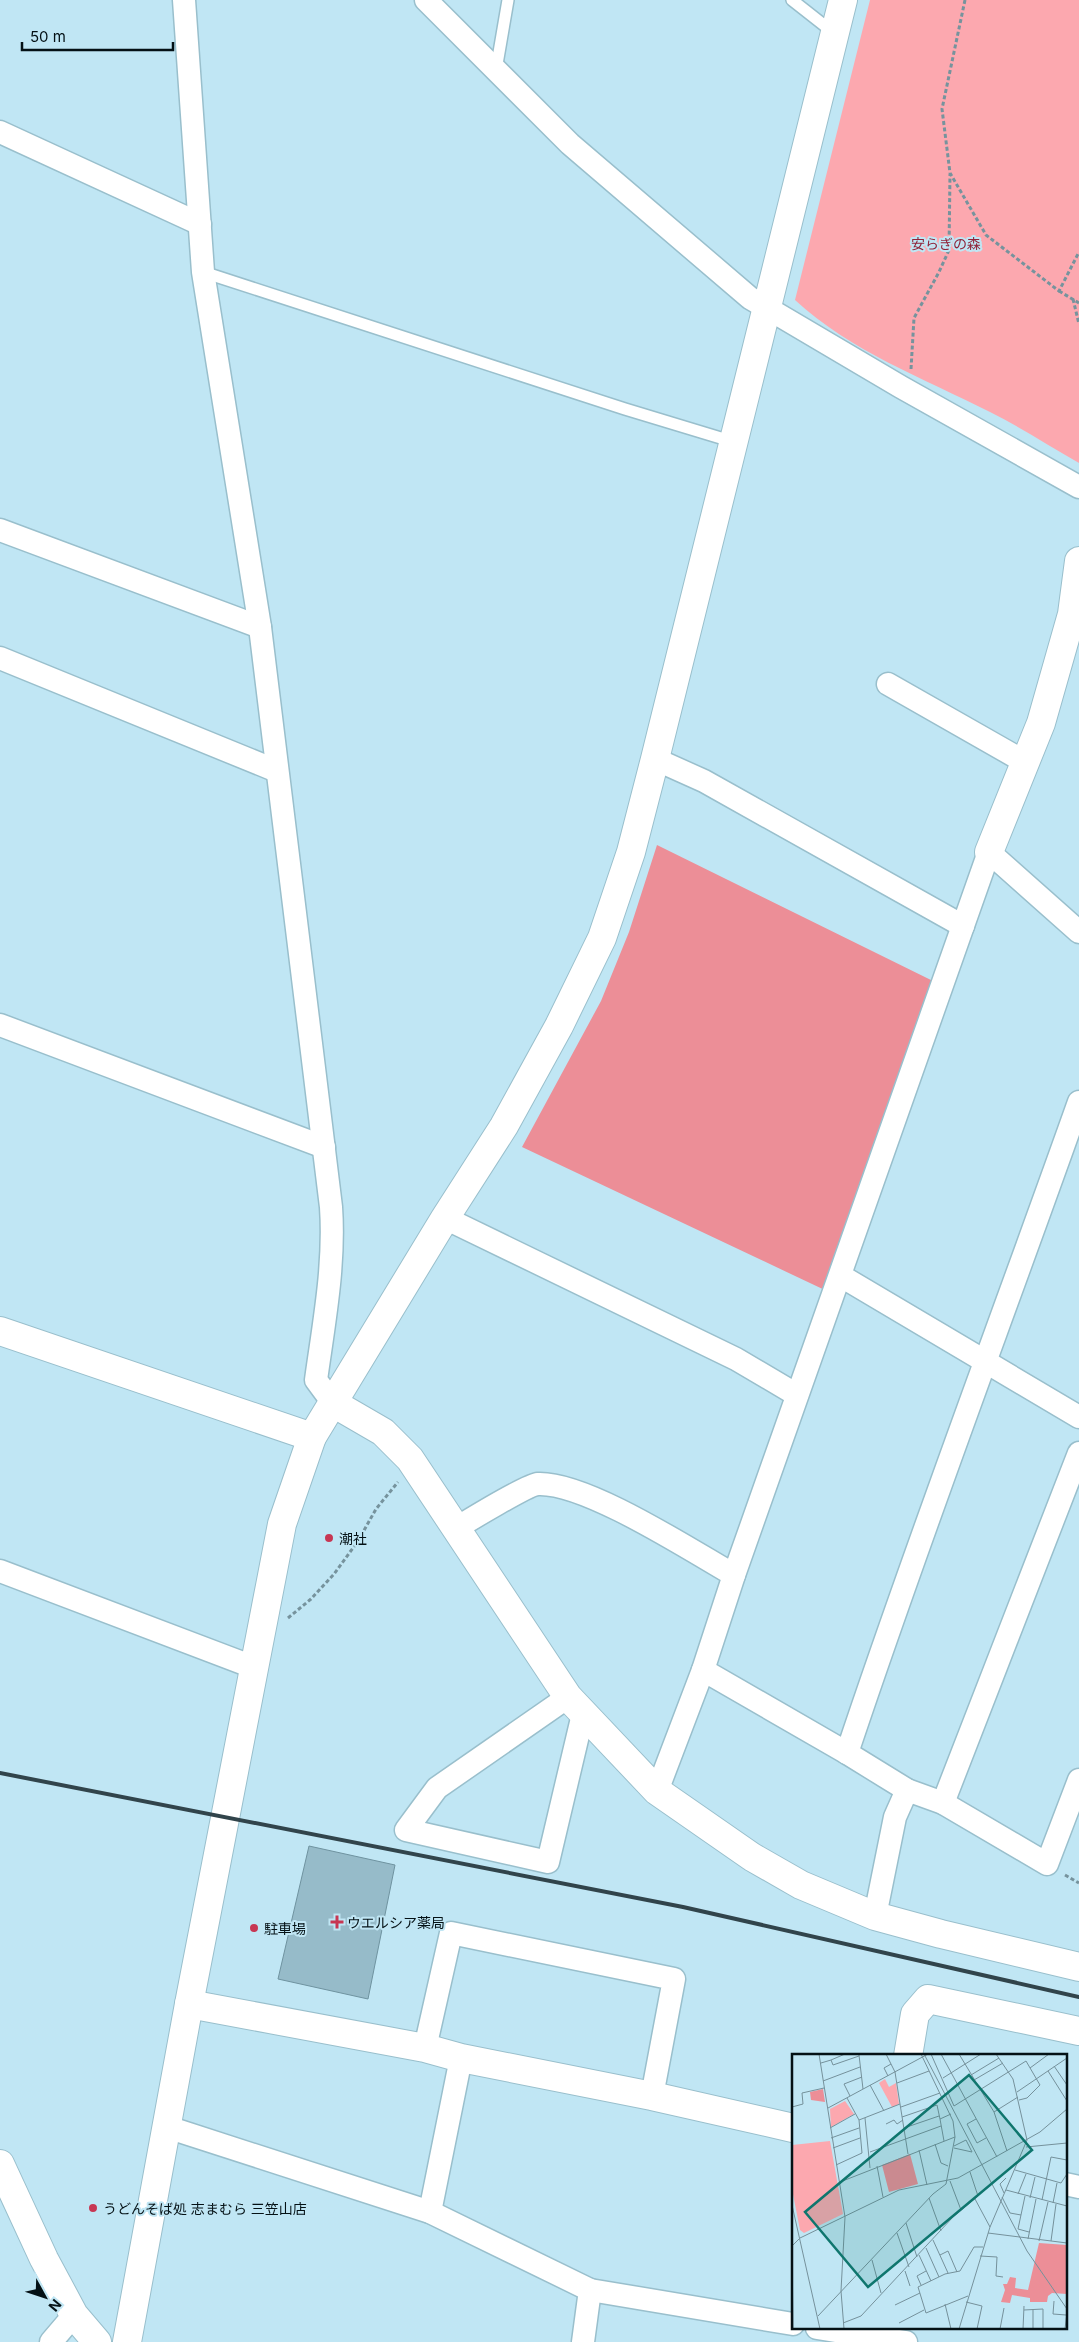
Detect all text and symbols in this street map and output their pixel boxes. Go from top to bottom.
scale bar [22,20,174,52]
text: 50 m [30,27,66,46]
park label: 安らぎの森 [911,235,981,252]
place label: 潮社 [339,1530,367,1547]
marker: 潮社 [323,1532,335,1544]
place label: ウエルシア薬局 [347,1914,445,1931]
marker: ウエルシア薬局 [331,1916,343,1928]
place label: 駐車場 [264,1920,306,1937]
marker: 駐車場 [248,1922,260,1934]
inset map [792,2054,1066,2330]
place label: うどんそば処 志まむら 三笠山店 [103,2200,307,2217]
marker: うどんそば処 志まむら 三笠山店 [87,2202,99,2214]
north arrow [20,2272,70,2322]
text: N [45,2296,65,2315]

